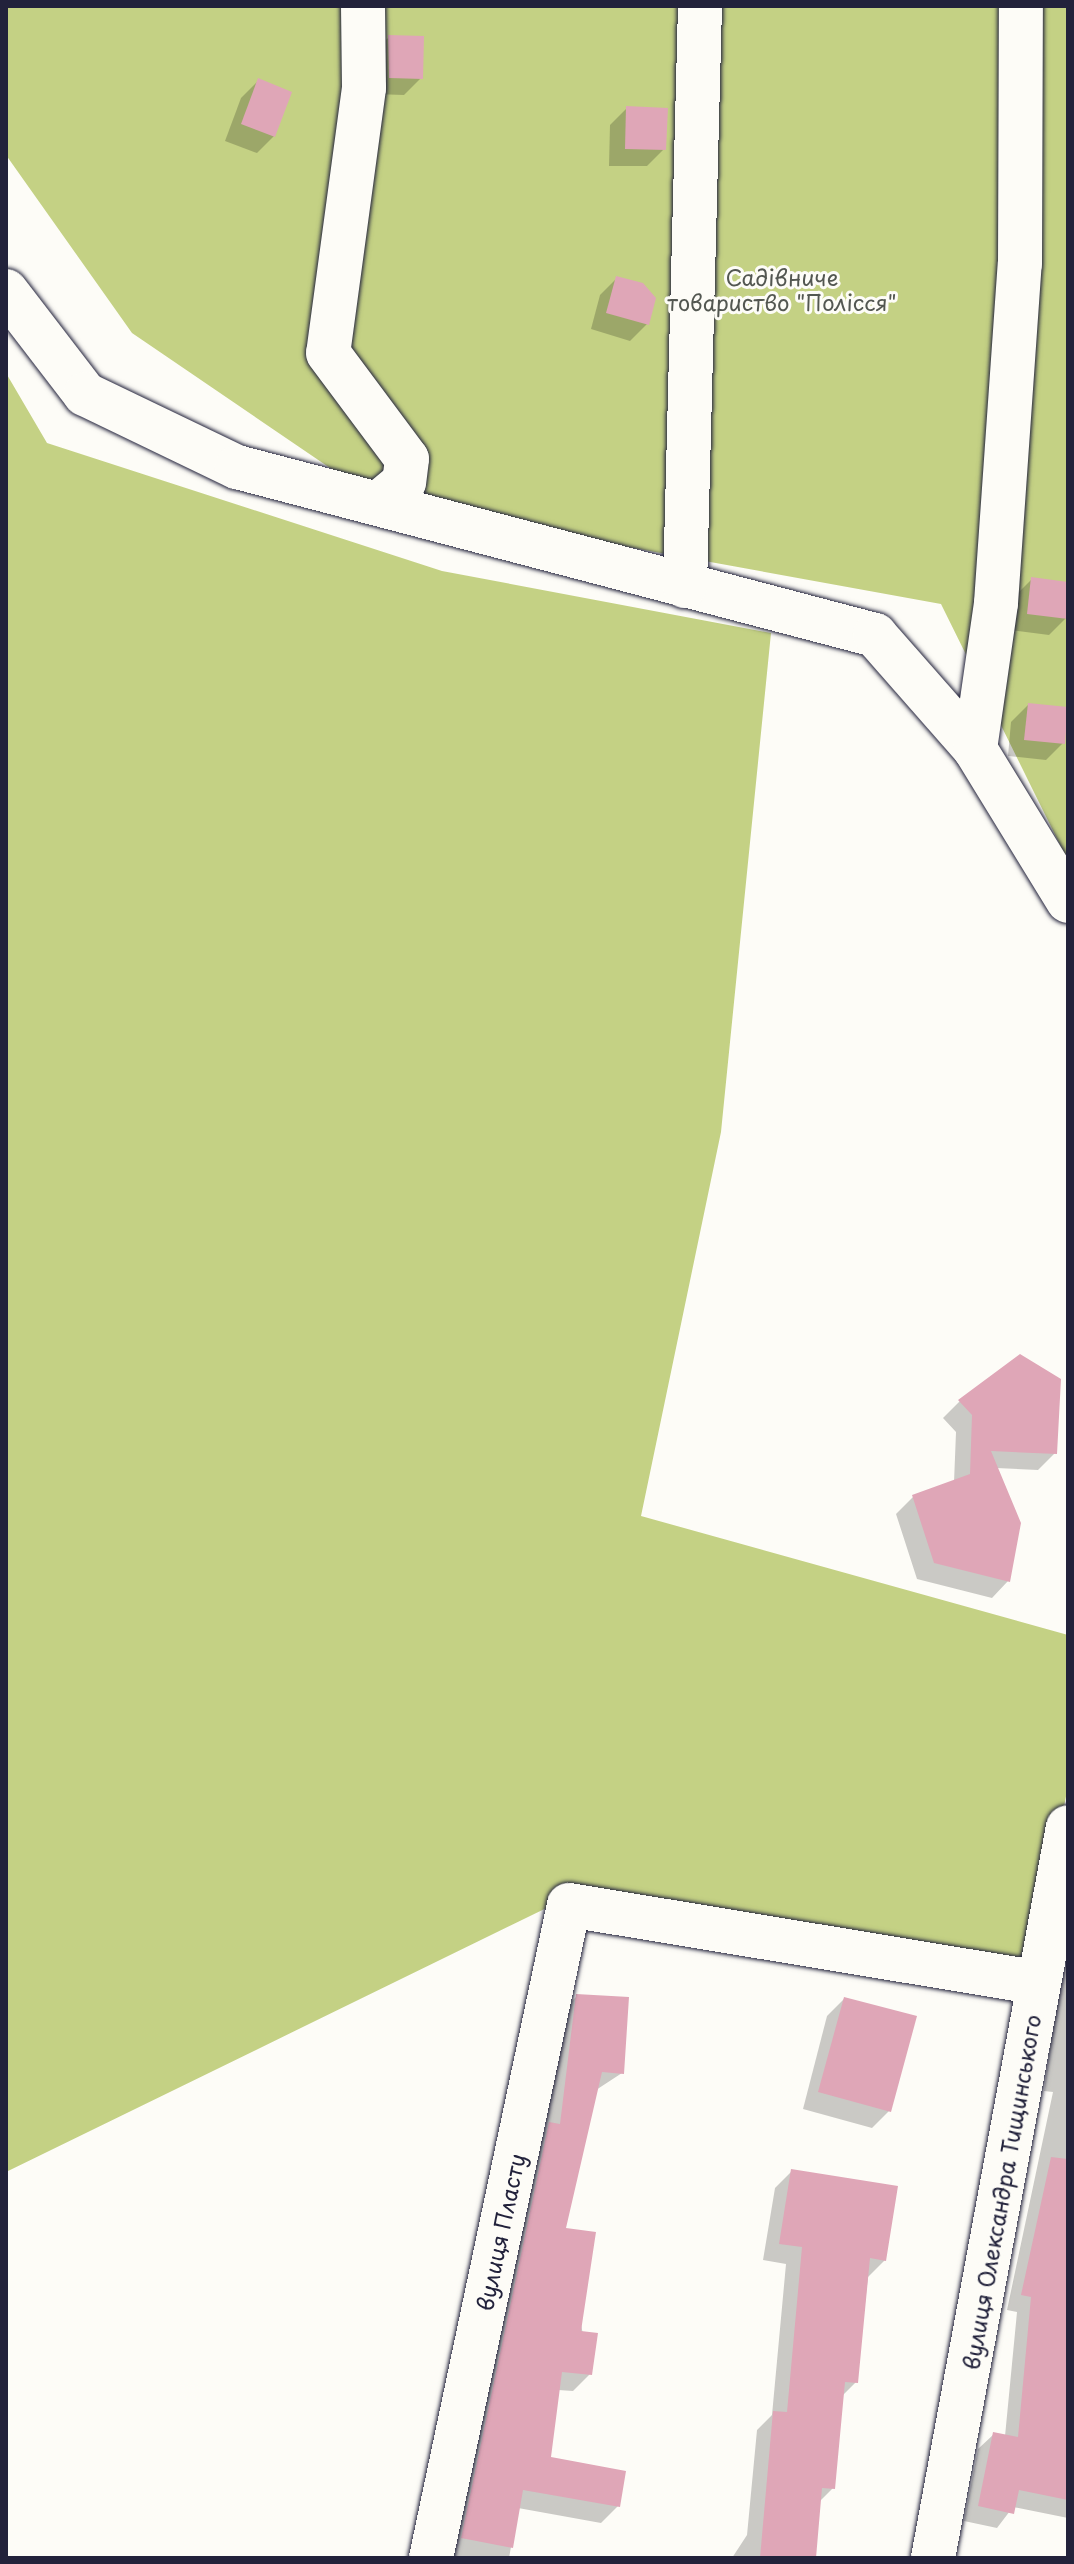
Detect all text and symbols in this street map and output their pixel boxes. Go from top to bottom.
park label: Садівниче товариство "Полісся" [667,263,897,314]
street label: вулиця Олександра Тищинського [957,2011,1045,2373]
street label: вулиця Пласту [470,2151,530,2313]

